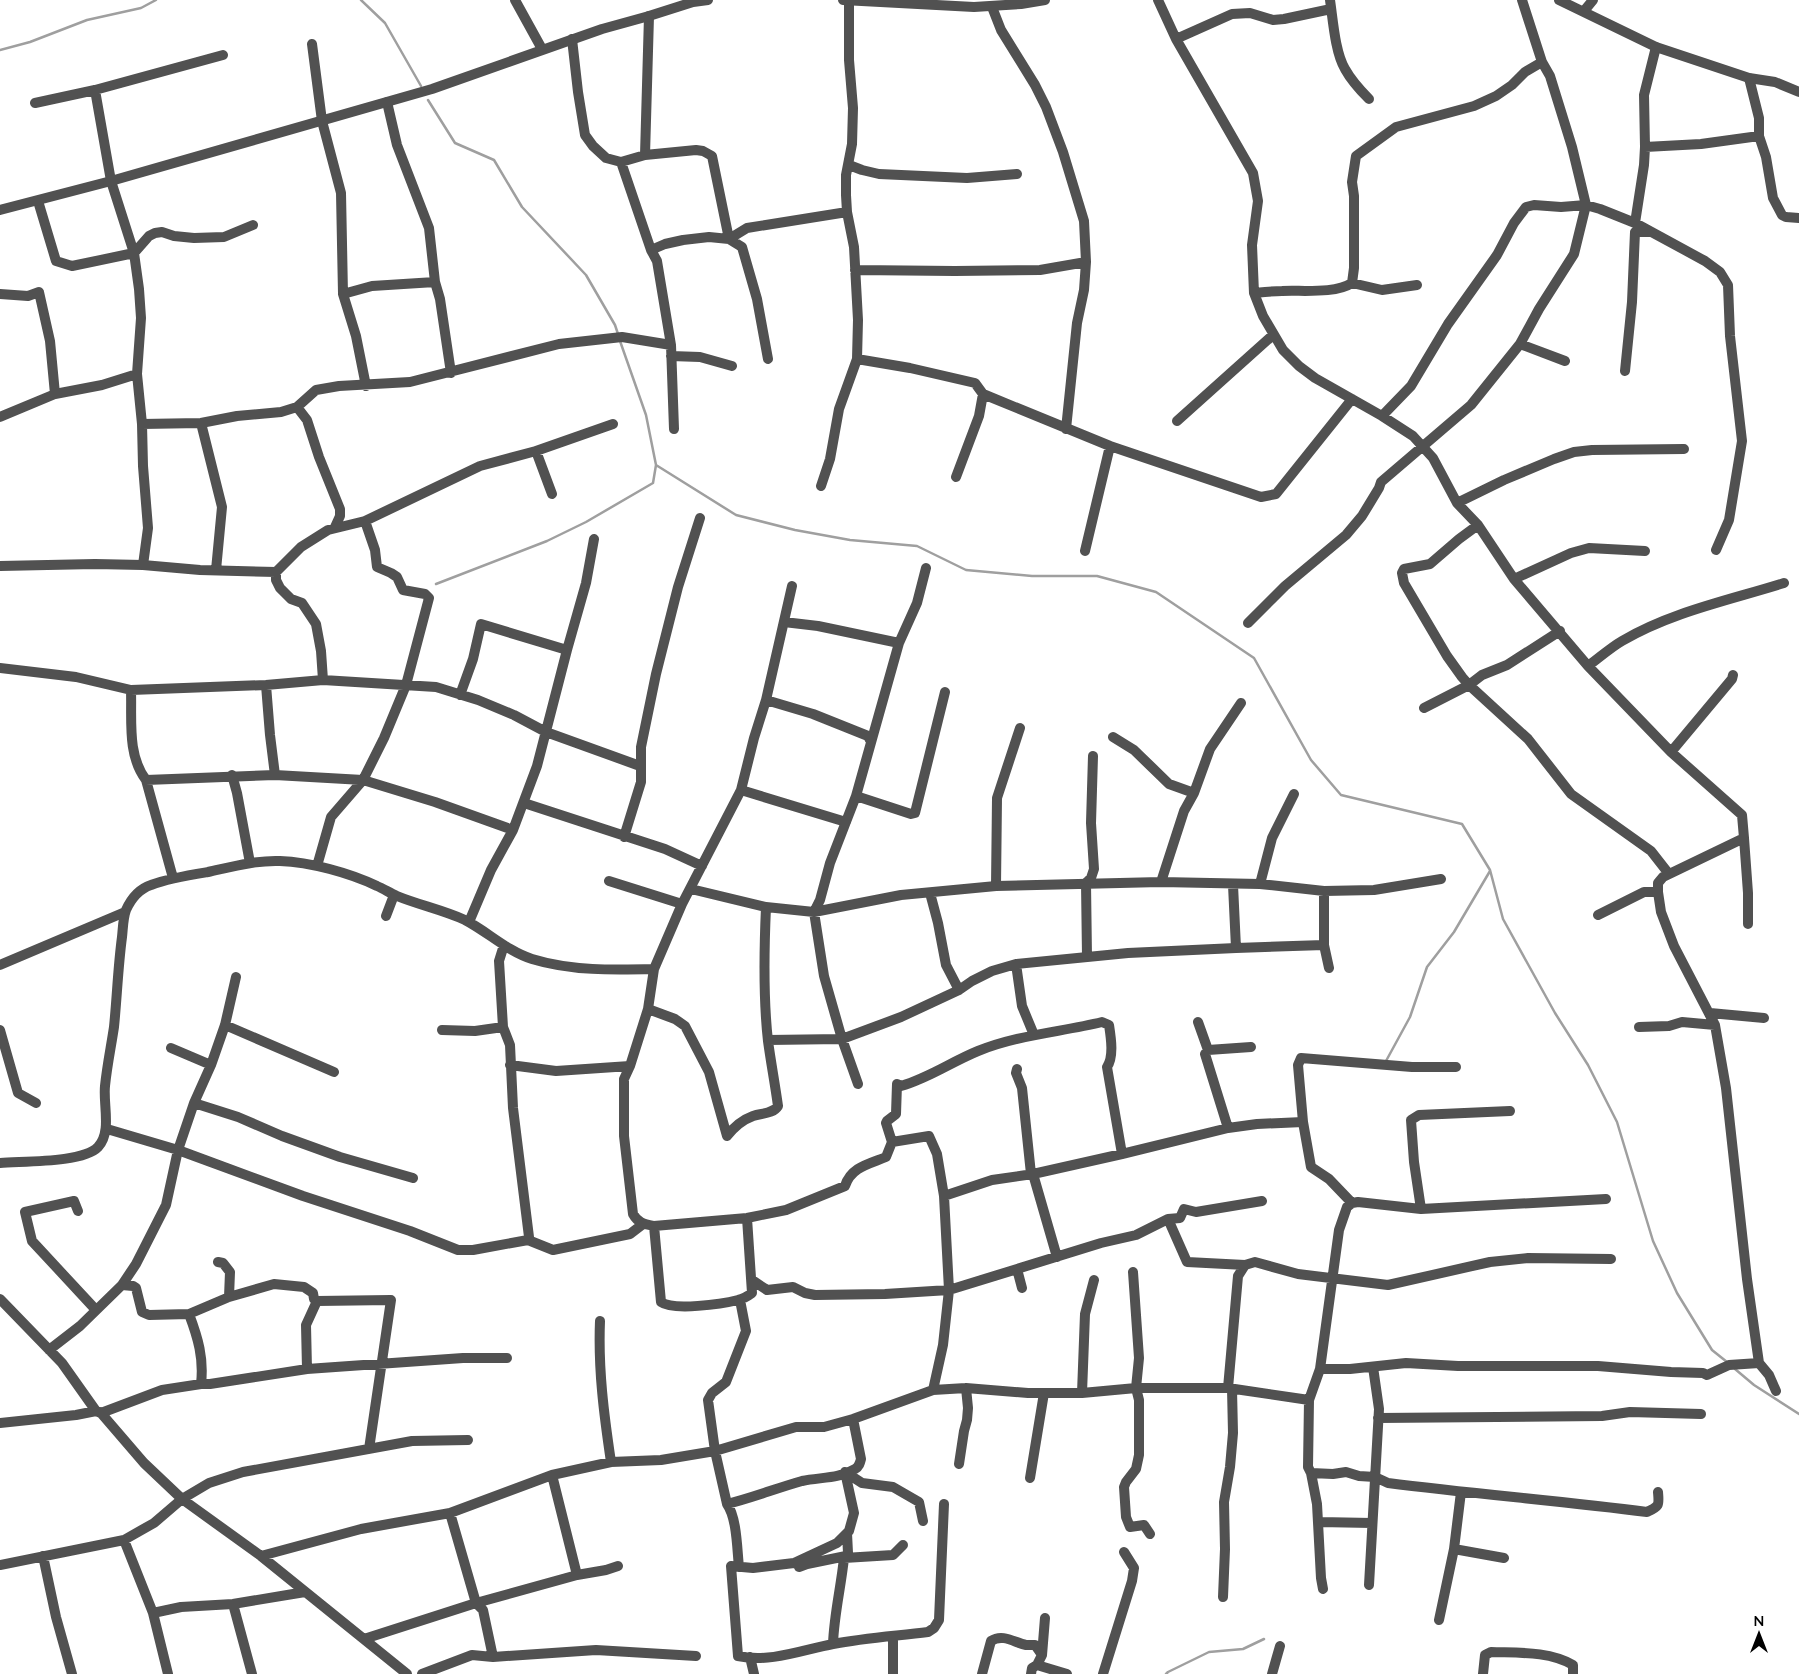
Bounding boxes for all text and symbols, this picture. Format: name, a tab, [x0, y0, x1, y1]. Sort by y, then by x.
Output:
north arrow	[1734, 1609, 1784, 1659]
text: N	[1754, 1612, 1764, 1629]

